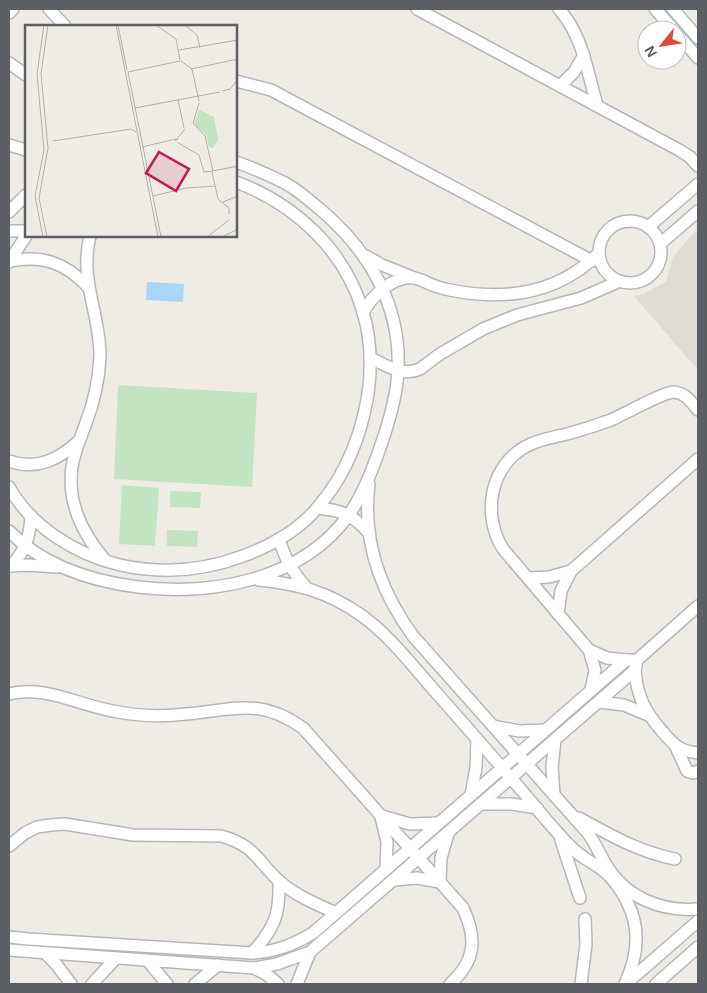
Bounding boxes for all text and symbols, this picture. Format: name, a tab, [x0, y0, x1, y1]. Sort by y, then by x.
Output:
north arrow	[637, 20, 687, 70]
inset map	[25, 25, 238, 238]
text: N	[641, 43, 660, 60]

